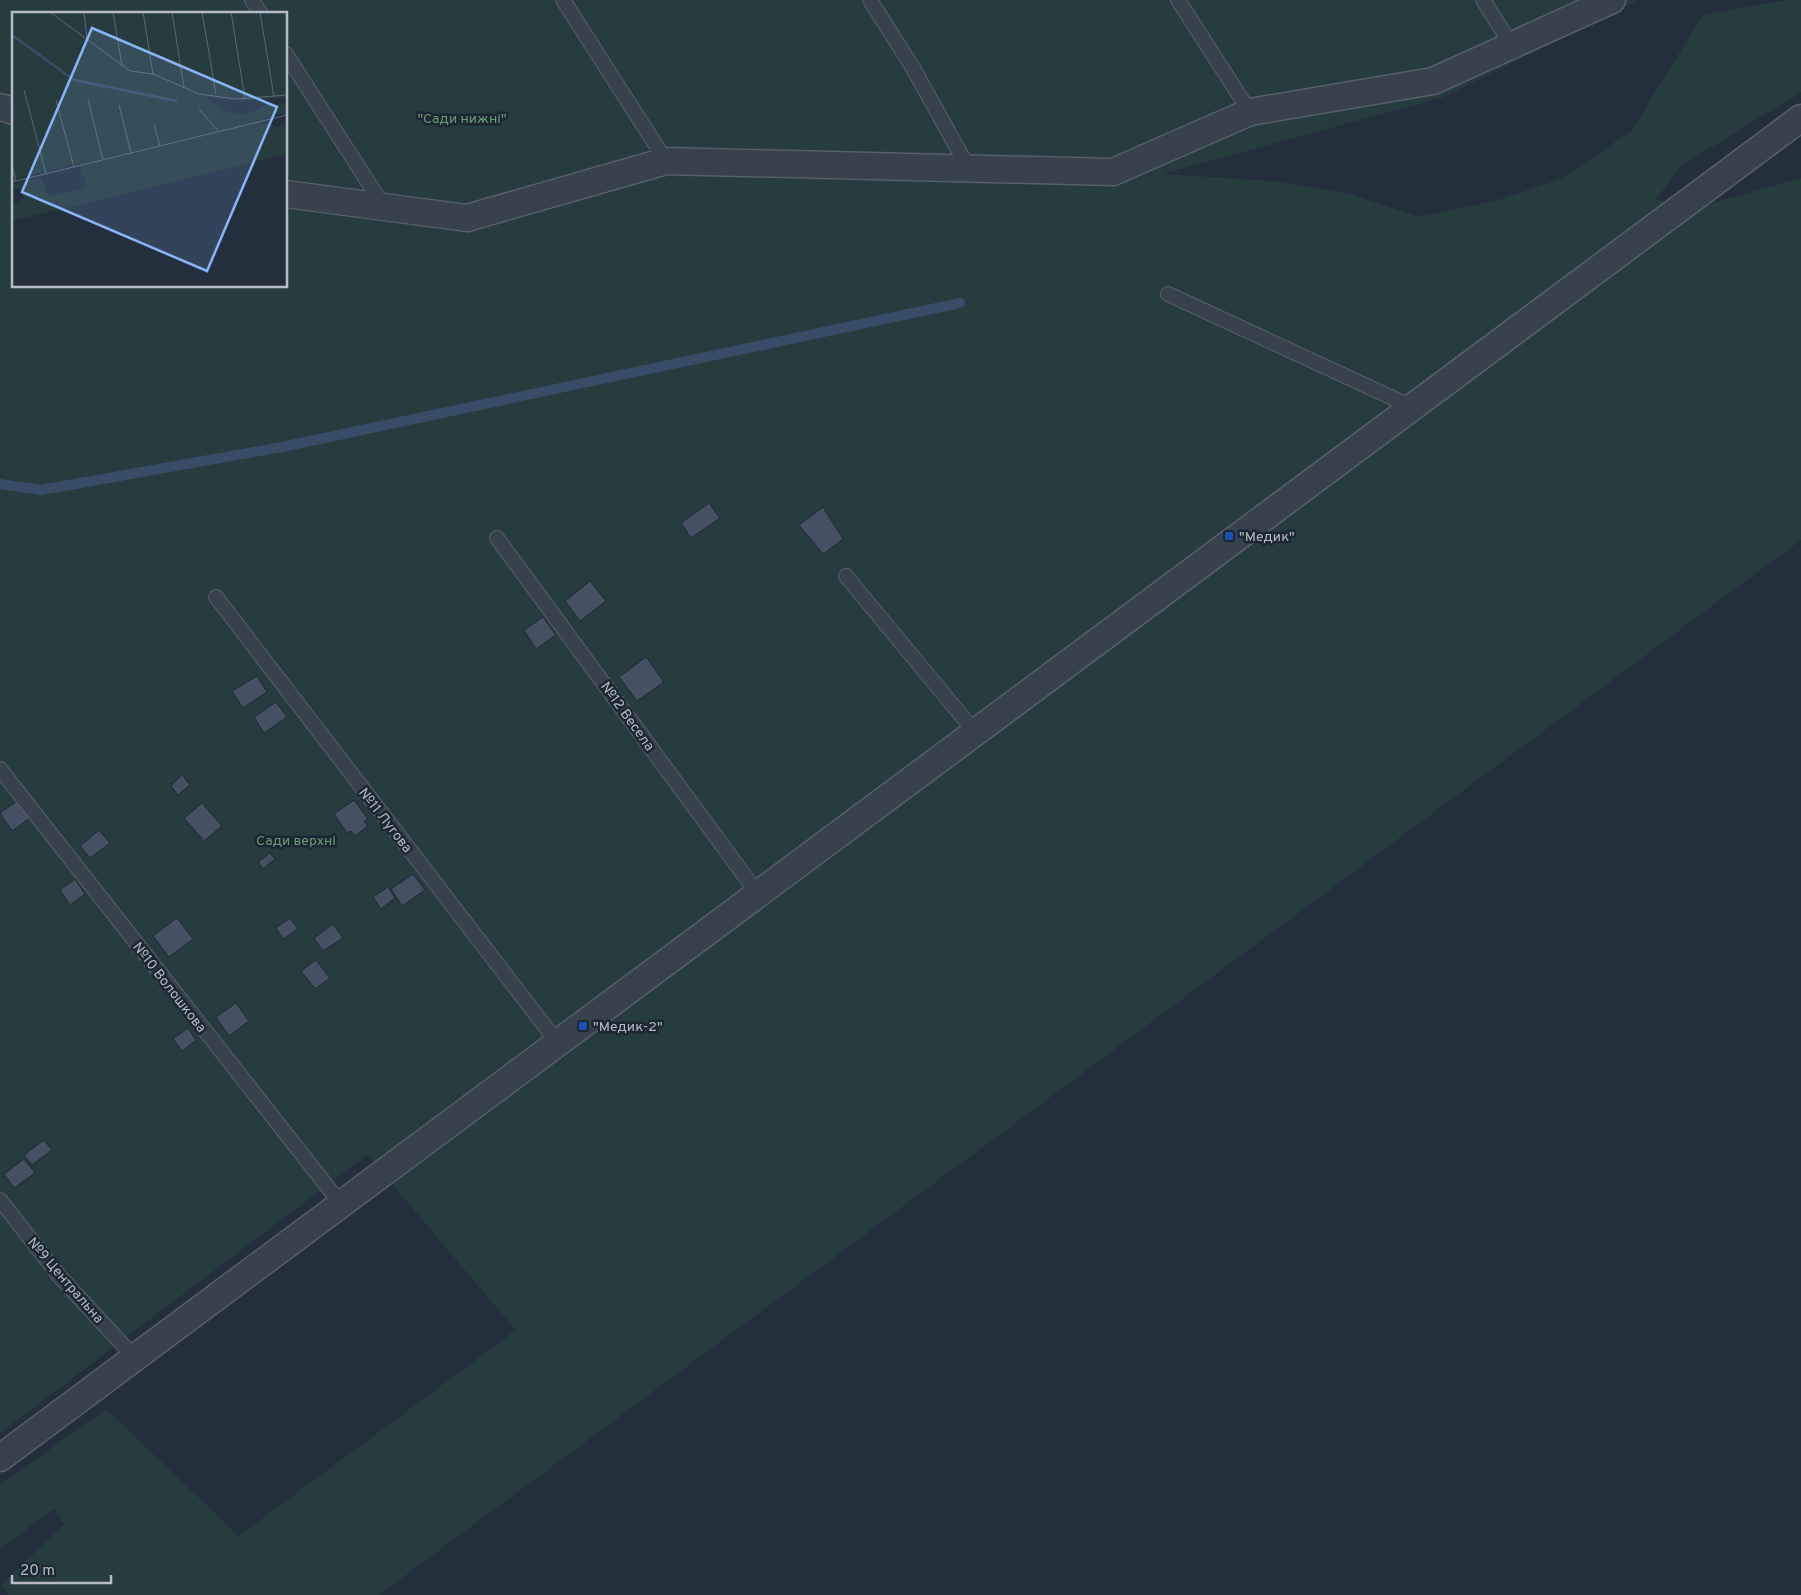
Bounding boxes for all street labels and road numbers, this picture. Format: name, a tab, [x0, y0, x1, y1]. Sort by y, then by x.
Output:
street label: №12 Весела	[596, 679, 657, 755]
street label: №11 Лугова	[354, 785, 415, 857]
street label: №10 Волошкова	[128, 939, 209, 1036]
street label: №9 Центральна	[23, 1235, 107, 1327]

